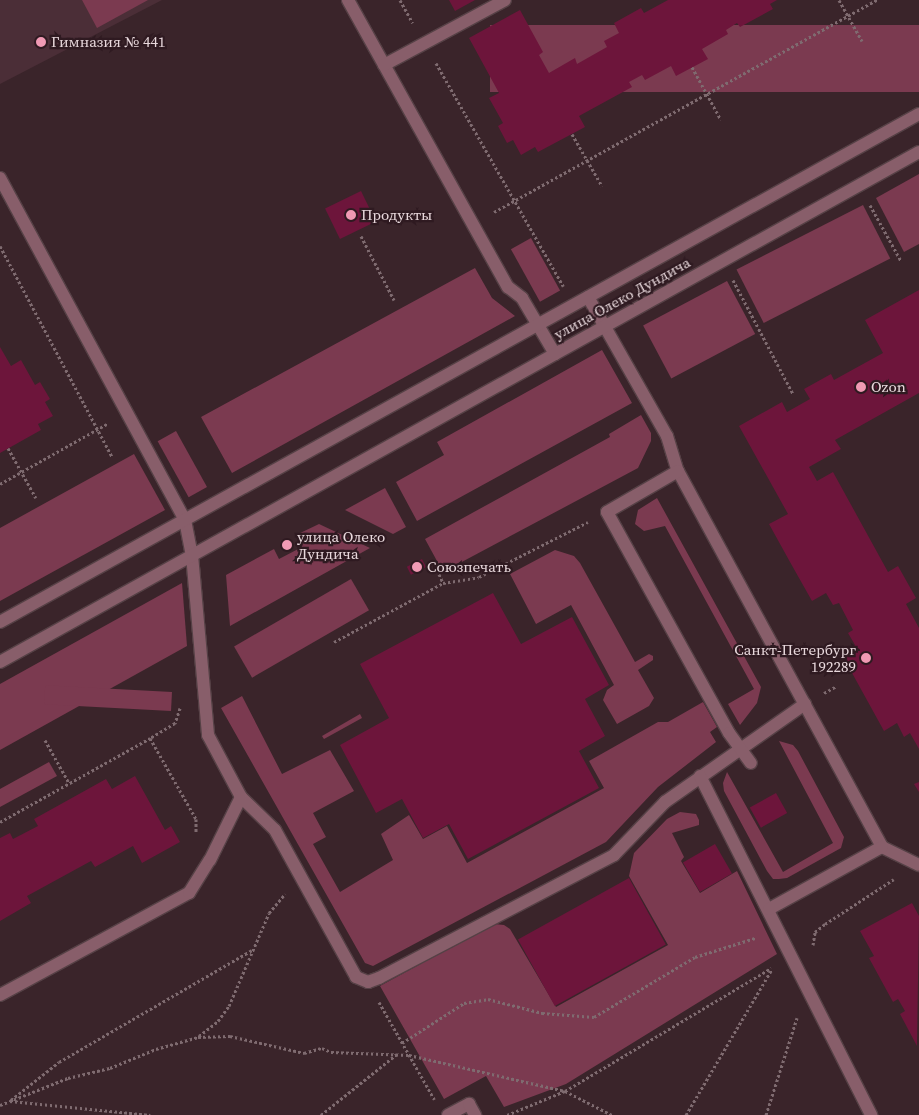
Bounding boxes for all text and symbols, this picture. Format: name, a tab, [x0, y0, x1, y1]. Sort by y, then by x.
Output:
place label: Гимназия № 441	[51, 33, 166, 51]
marker: Гимназия № 441	[35, 36, 47, 48]
place label: Продукты	[361, 206, 432, 224]
marker: Продукты	[345, 209, 357, 221]
street label: улица Олеко Дундича	[551, 253, 693, 343]
place label: Ozon	[871, 378, 906, 396]
marker: Ozon	[855, 381, 867, 393]
place label: улица Олеко Дундича	[297, 527, 385, 562]
marker: улица Олеко Дундича	[281, 539, 293, 551]
place label: Союзпечать	[427, 558, 511, 576]
marker: Союзпечать	[411, 561, 423, 573]
place label: Санкт-Петербург 192289	[734, 640, 856, 675]
marker: Санкт-Петербург 192289	[860, 652, 872, 664]

